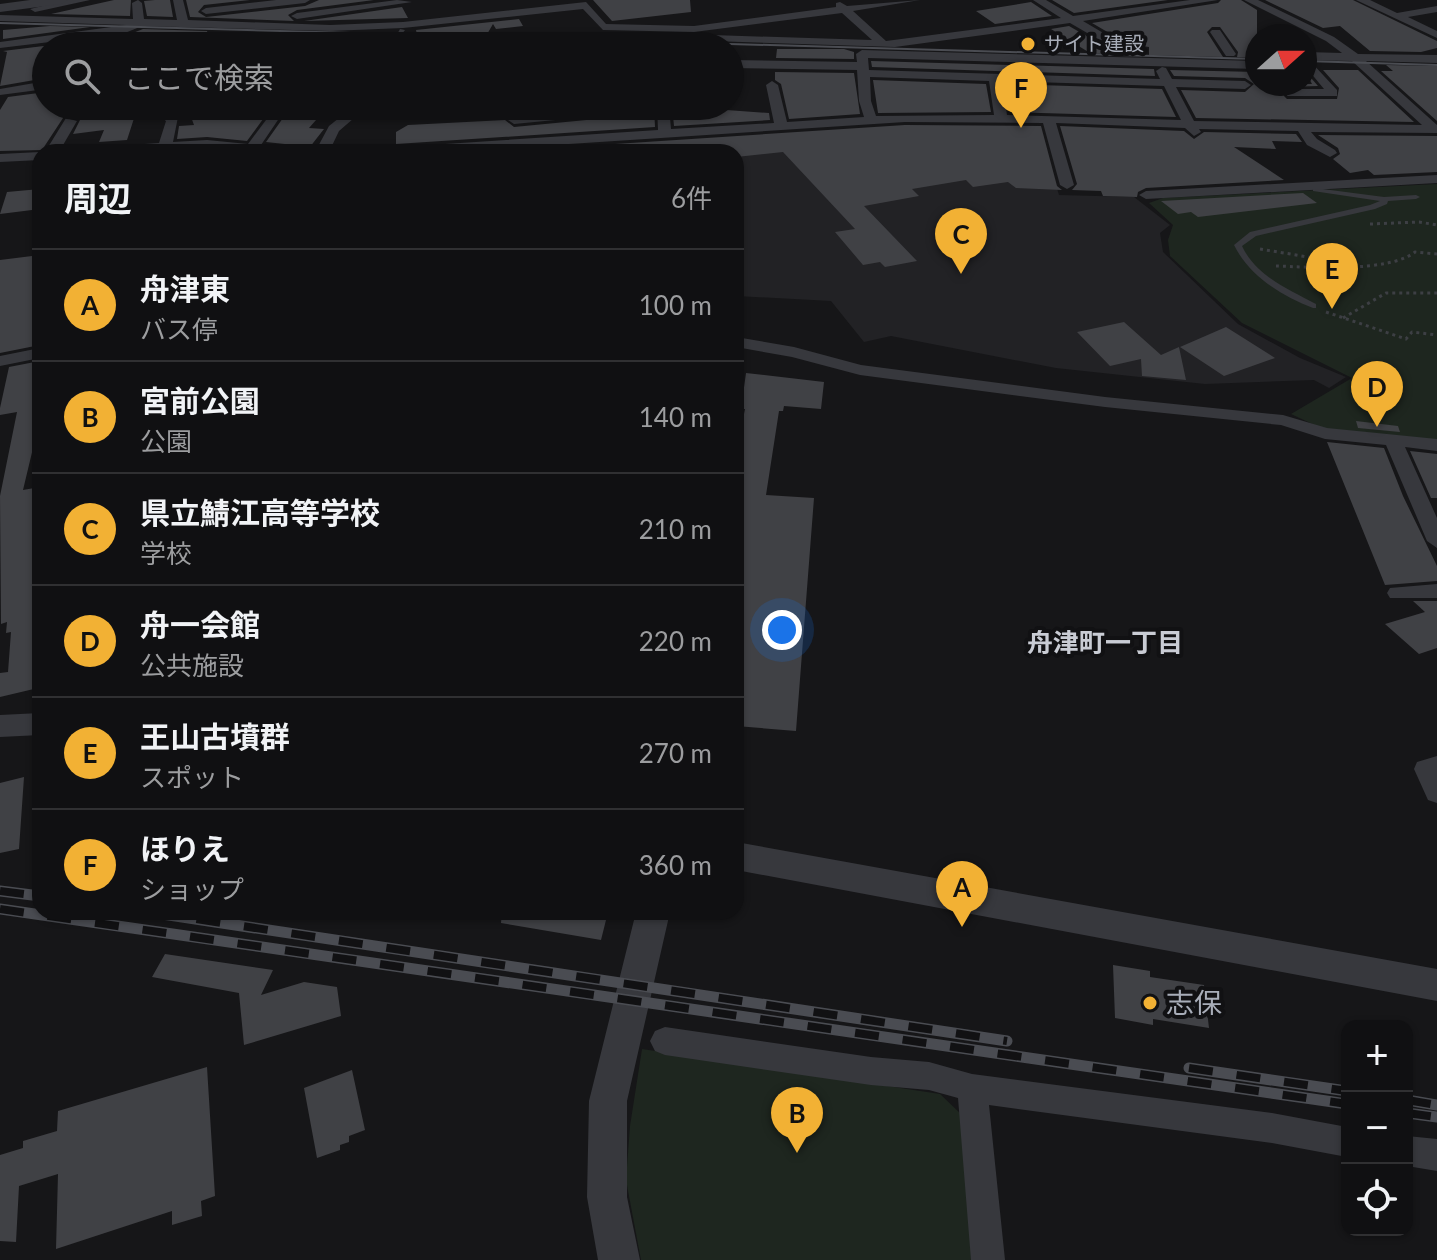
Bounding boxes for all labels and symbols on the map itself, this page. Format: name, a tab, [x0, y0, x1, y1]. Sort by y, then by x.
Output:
north arrow	[1245, 24, 1317, 96]
place label: サイト建設	[1044, 31, 1144, 55]
marker: サイト建設	[1019, 35, 1037, 53]
pin: F	[995, 62, 1047, 128]
pin: C	[935, 208, 987, 274]
pin: E	[1306, 243, 1358, 309]
pin: D	[1351, 361, 1403, 427]
your location	[762, 610, 802, 650]
district label: 舟津町一丁目	[1027, 626, 1183, 658]
pin: A	[936, 861, 988, 927]
place label: 志保	[1166, 985, 1222, 1019]
marker: 志保	[1141, 994, 1159, 1012]
pin: B	[771, 1087, 823, 1153]

